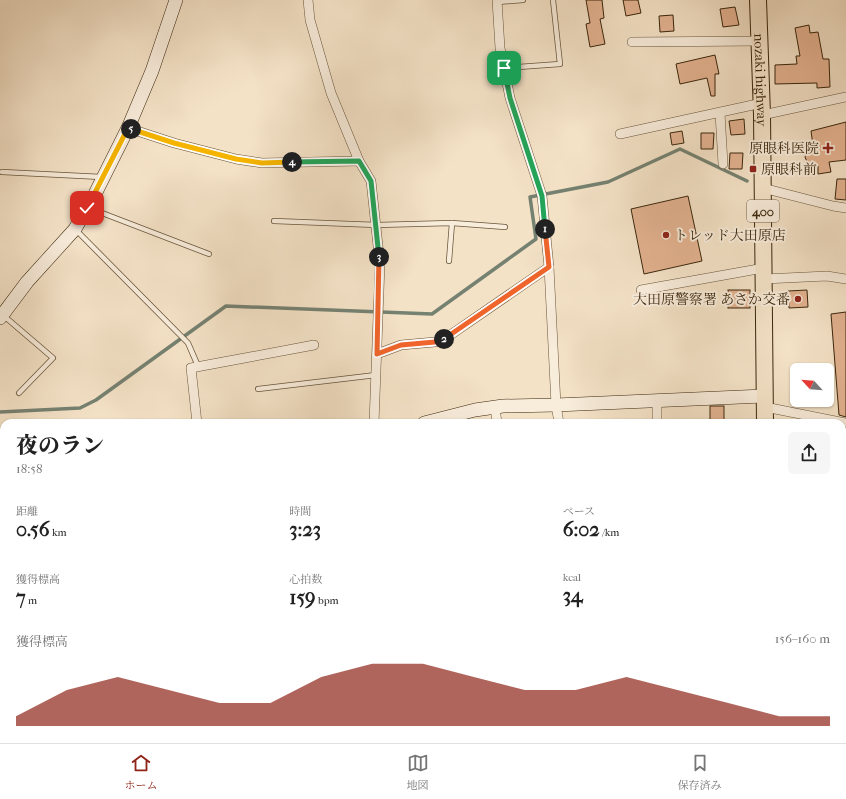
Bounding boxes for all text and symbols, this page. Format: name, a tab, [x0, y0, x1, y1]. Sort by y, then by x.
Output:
street label: nozaki highway	[751, 33, 771, 127]
pin	[487, 51, 521, 85]
icon: arrive	[493, 57, 515, 79]
pin: 5	[121, 119, 141, 139]
text: 5	[129, 122, 133, 135]
place label: 原眼科医院	[749, 140, 819, 157]
marker: 原眼科医院	[822, 142, 834, 154]
pin: 4	[282, 152, 302, 172]
text: 4	[289, 155, 295, 168]
place label: 原眼科前	[761, 161, 817, 178]
marker: 原眼科前	[748, 164, 758, 174]
pin	[70, 191, 104, 225]
icon: check	[76, 197, 98, 219]
road number: 400	[747, 200, 779, 222]
pin: 1	[535, 219, 555, 239]
text: 1	[543, 222, 547, 235]
place label: トレッド大田原店	[674, 227, 786, 244]
marker: トレッド大田原店	[661, 230, 671, 240]
pin: 3	[369, 247, 389, 267]
text: 3	[377, 250, 381, 263]
place label: 大田原警察署 あさか交番	[633, 291, 790, 308]
marker: 大田原警察署 あさか交番	[793, 294, 803, 304]
pin: 2	[434, 329, 454, 349]
text: 2	[441, 332, 447, 345]
north arrow	[790, 363, 834, 407]
map controls	[790, 363, 834, 407]
button: share	[788, 432, 830, 474]
text: 夜のラン	[16, 433, 104, 459]
text: 18:58	[16, 461, 42, 476]
text: 距離	[16, 505, 38, 518]
text: 時間	[289, 505, 311, 518]
text: ペース	[563, 505, 595, 518]
text: 0.56	[16, 518, 50, 541]
text: 3:23	[289, 518, 321, 541]
text: 6:02	[563, 518, 600, 541]
text: km	[50, 526, 67, 539]
text: /km	[600, 526, 620, 539]
text: kcal	[563, 571, 581, 584]
text: 獲得標高	[16, 573, 60, 586]
text: 心拍数	[289, 573, 322, 586]
text: 34	[563, 584, 583, 607]
text: 7	[16, 586, 26, 609]
text: 159	[289, 586, 316, 609]
text: m	[26, 594, 37, 607]
text: bpm	[316, 594, 339, 607]
text: 156–160 m	[775, 631, 830, 646]
text: 獲得標高	[16, 634, 68, 649]
tab: ホーム	[125, 752, 158, 792]
tab: 地図	[407, 752, 429, 792]
tab: 保存済み	[678, 752, 722, 792]

